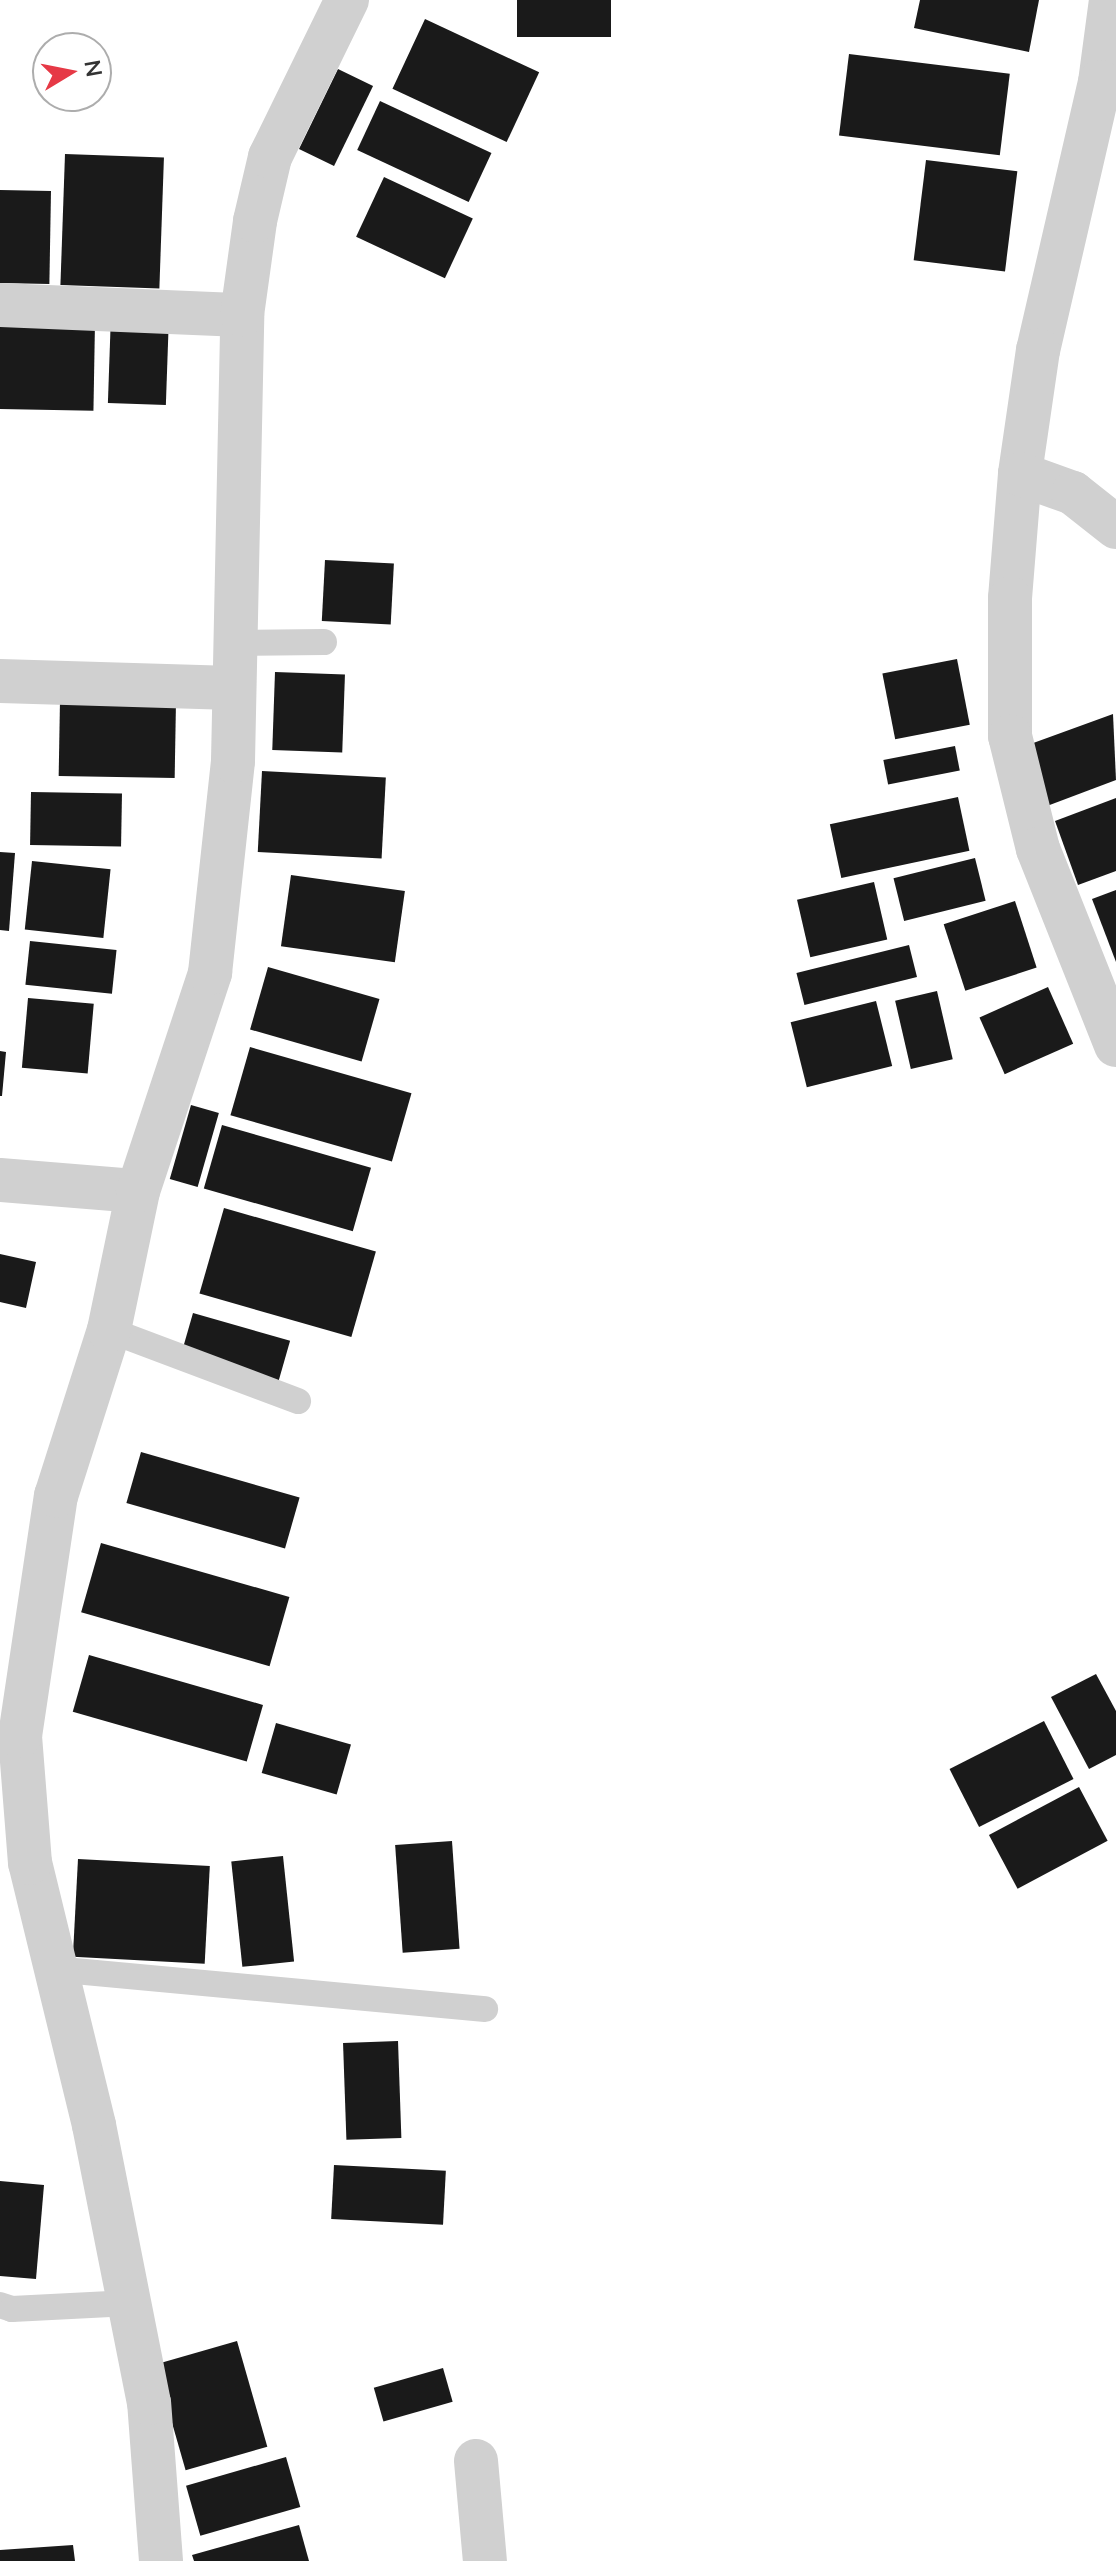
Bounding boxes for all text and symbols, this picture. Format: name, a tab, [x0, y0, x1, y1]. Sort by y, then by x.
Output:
north arrow	[32, 32, 112, 112]
text: N	[78, 58, 109, 79]

